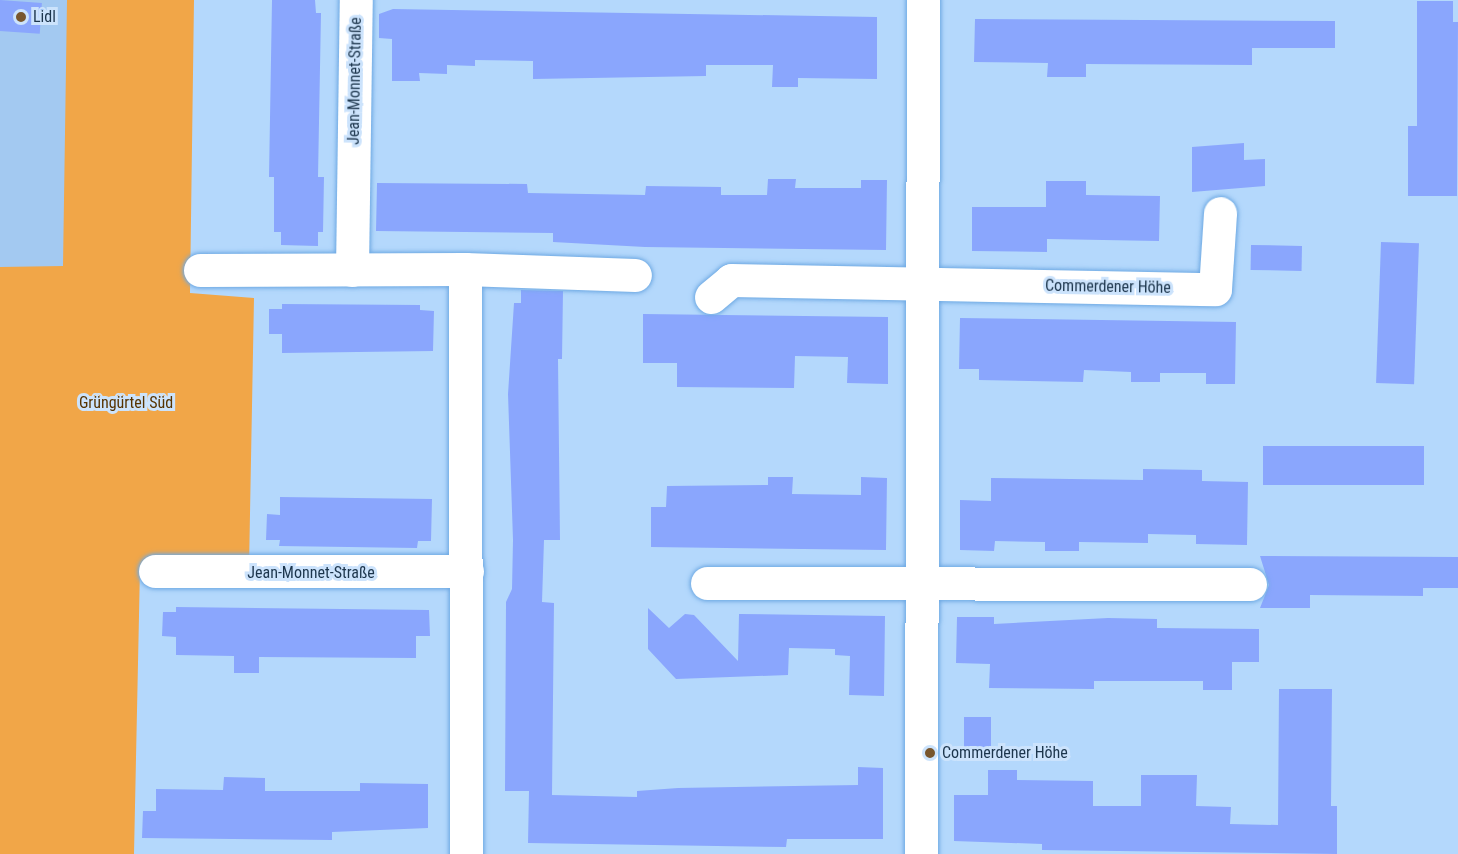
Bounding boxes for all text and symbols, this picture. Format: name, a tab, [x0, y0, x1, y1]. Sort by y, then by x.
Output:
place label: Lidl	[33, 7, 56, 27]
marker: Lidl	[14, 10, 28, 24]
street label: Jean-Monnet-Straße	[344, 17, 366, 145]
street label: Commerdener Höhe	[1045, 276, 1171, 298]
park label: Grüngürtel Süd	[79, 393, 173, 413]
street label: Jean-Monnet-Straße	[247, 563, 375, 583]
place label: Commerdener Höhe	[942, 743, 1068, 763]
marker: Commerdener Höhe	[923, 746, 937, 760]

